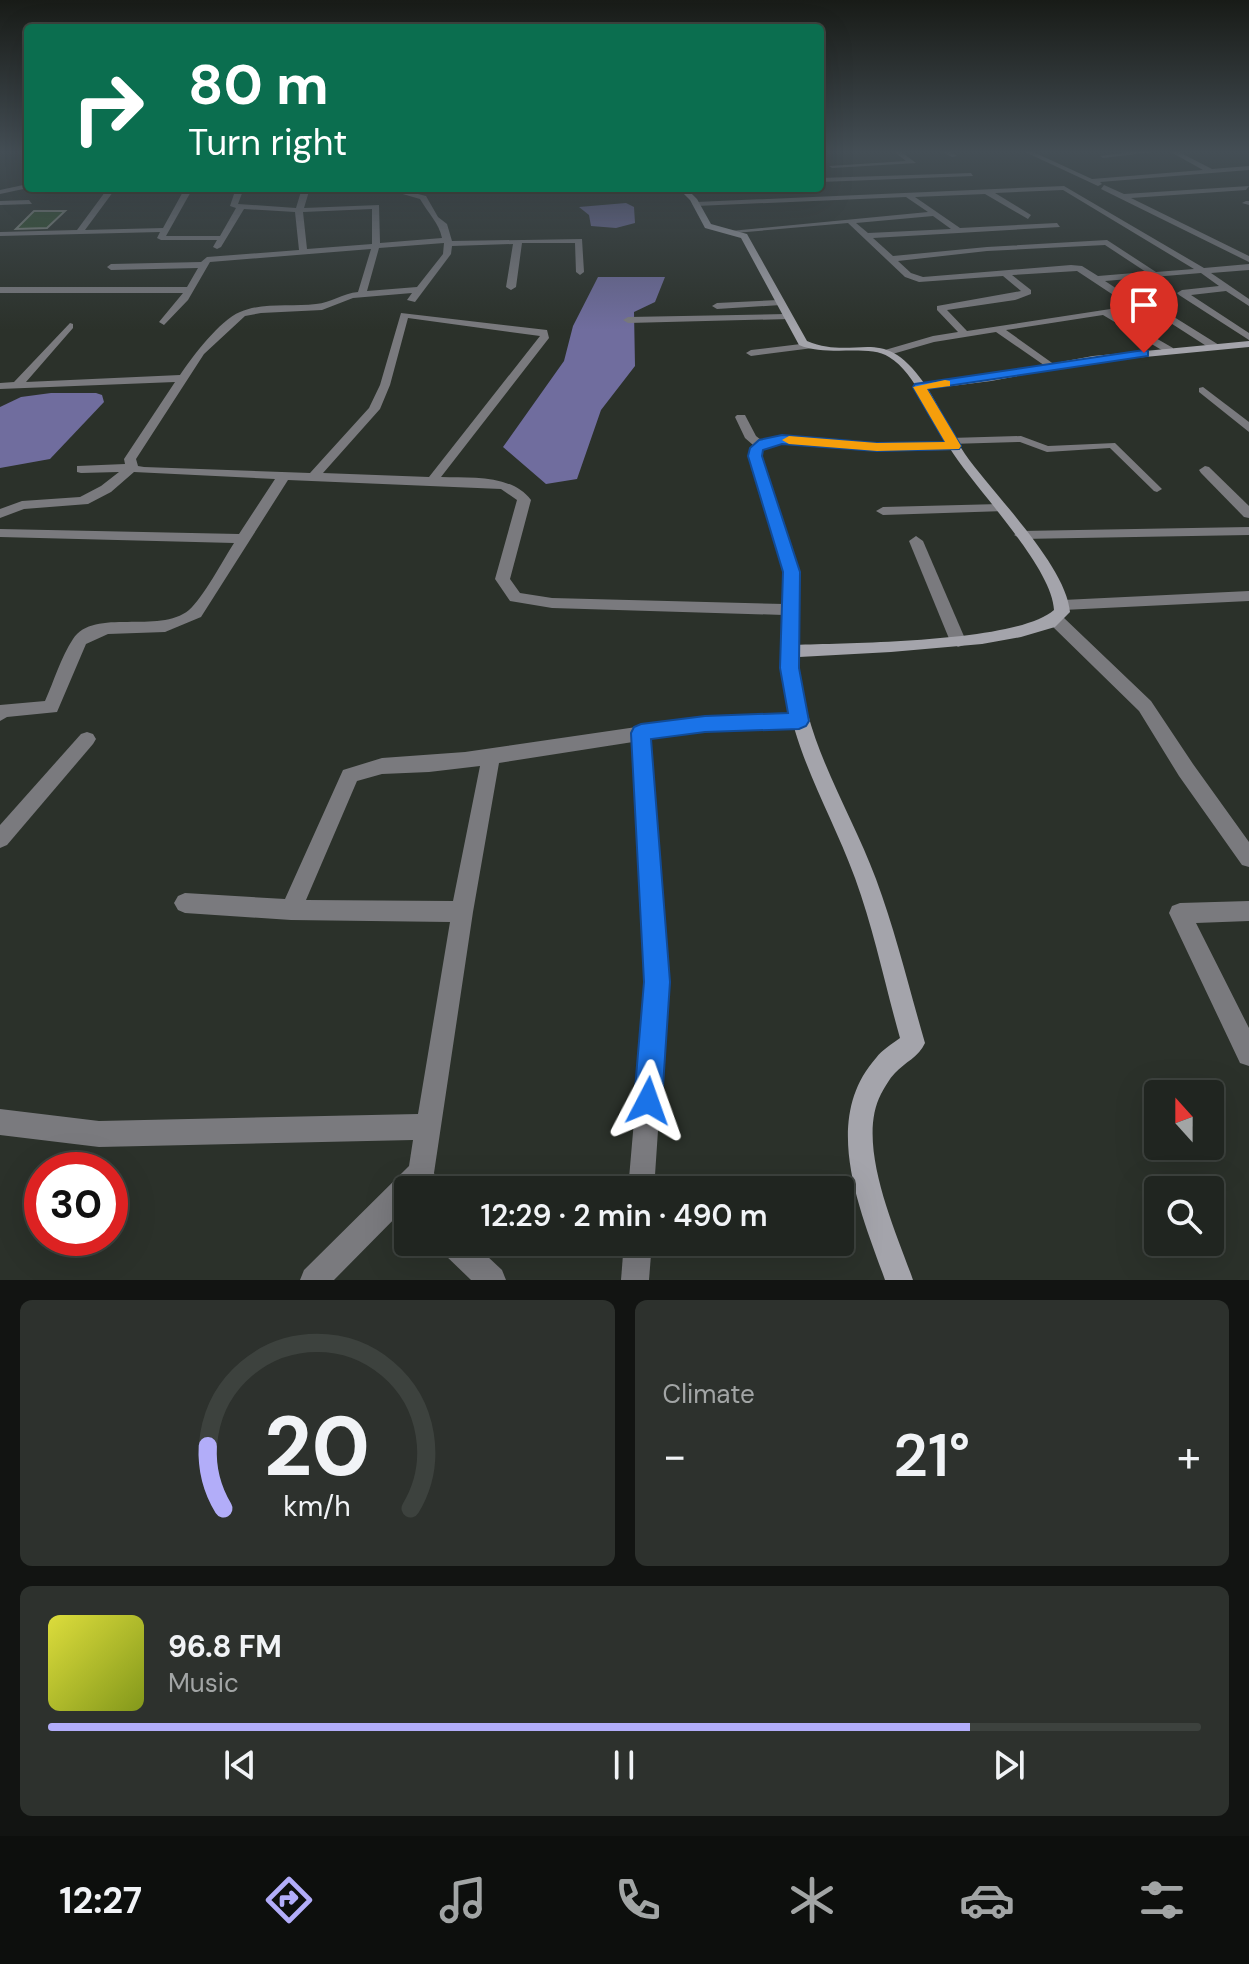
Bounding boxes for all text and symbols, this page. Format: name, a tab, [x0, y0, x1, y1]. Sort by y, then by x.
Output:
text: 80 m	[188, 48, 329, 121]
icon: right	[56, 56, 160, 160]
text: Turn right	[188, 119, 347, 166]
pin	[1110, 271, 1178, 353]
icon: arrive	[1122, 283, 1166, 327]
position arrow	[606, 1059, 690, 1143]
north arrow	[1144, 1080, 1224, 1160]
map controls	[1144, 1080, 1224, 1256]
speed limit sign: 30	[24, 1152, 128, 1256]
button: search	[1144, 1176, 1224, 1256]
text: 12:29 · 2 min · 490 m	[480, 1196, 768, 1235]
text: Climate	[663, 1377, 755, 1411]
text: 20	[264, 1392, 370, 1501]
text: 21°	[893, 1416, 970, 1495]
text: −	[663, 1427, 687, 1485]
text: +	[1177, 1427, 1201, 1485]
text: km/h	[283, 1488, 351, 1525]
text: 96.8 FM	[168, 1627, 282, 1666]
text: Music	[168, 1666, 239, 1700]
icon: previous	[218, 1743, 262, 1787]
icon: pause	[602, 1743, 646, 1787]
icon: next	[987, 1743, 1031, 1787]
icon: directions	[261, 1872, 317, 1928]
icon: music	[435, 1872, 491, 1928]
icon: phone	[610, 1872, 666, 1928]
icon: climate	[784, 1872, 840, 1928]
icon: car	[959, 1872, 1015, 1928]
icon: filters	[1134, 1872, 1190, 1928]
text: 12:27	[59, 1877, 142, 1924]

